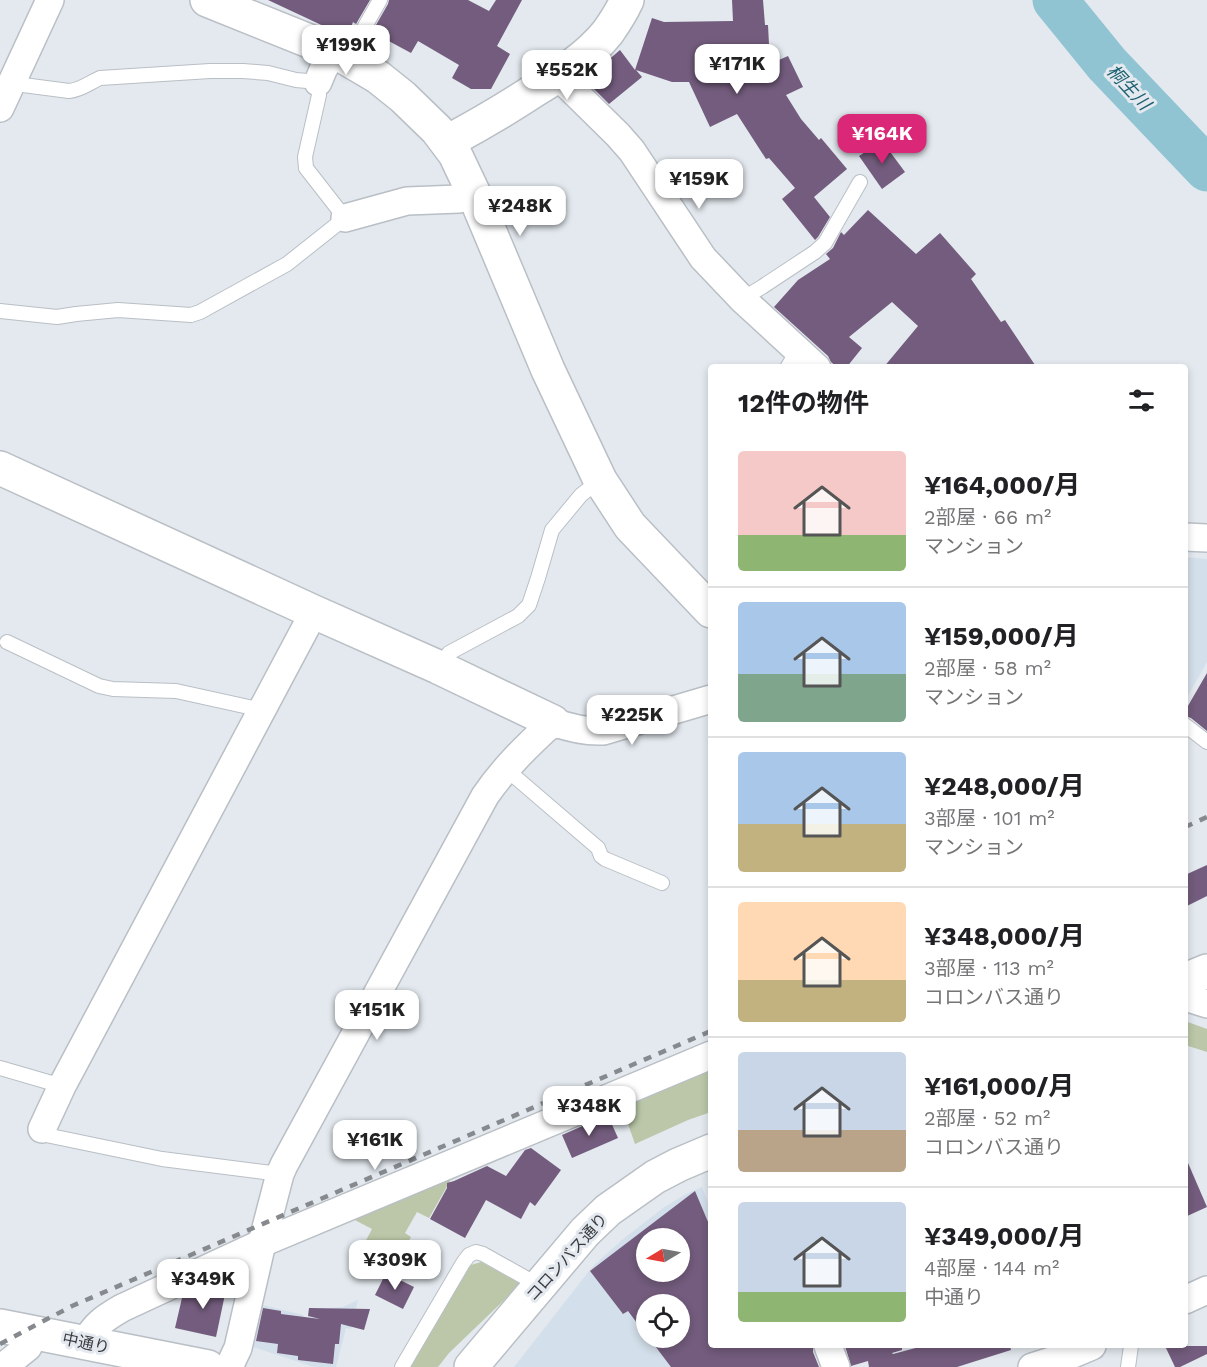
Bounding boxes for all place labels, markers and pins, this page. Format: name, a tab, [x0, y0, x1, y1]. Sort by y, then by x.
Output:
pin: ¥199K	[304, 25, 388, 76]
pin: ¥171K	[695, 44, 779, 95]
pin: ¥552K	[525, 50, 609, 101]
pin: ¥164K	[840, 114, 924, 165]
pin: ¥159K	[657, 159, 741, 210]
pin: ¥248K	[478, 186, 562, 237]
pin: ¥225K	[590, 695, 674, 746]
pin: ¥151K	[335, 990, 419, 1041]
pin: ¥348K	[547, 1086, 631, 1137]
pin: ¥161K	[333, 1120, 417, 1171]
pin: ¥309K	[353, 1240, 437, 1291]
pin: ¥349K	[161, 1259, 245, 1310]

